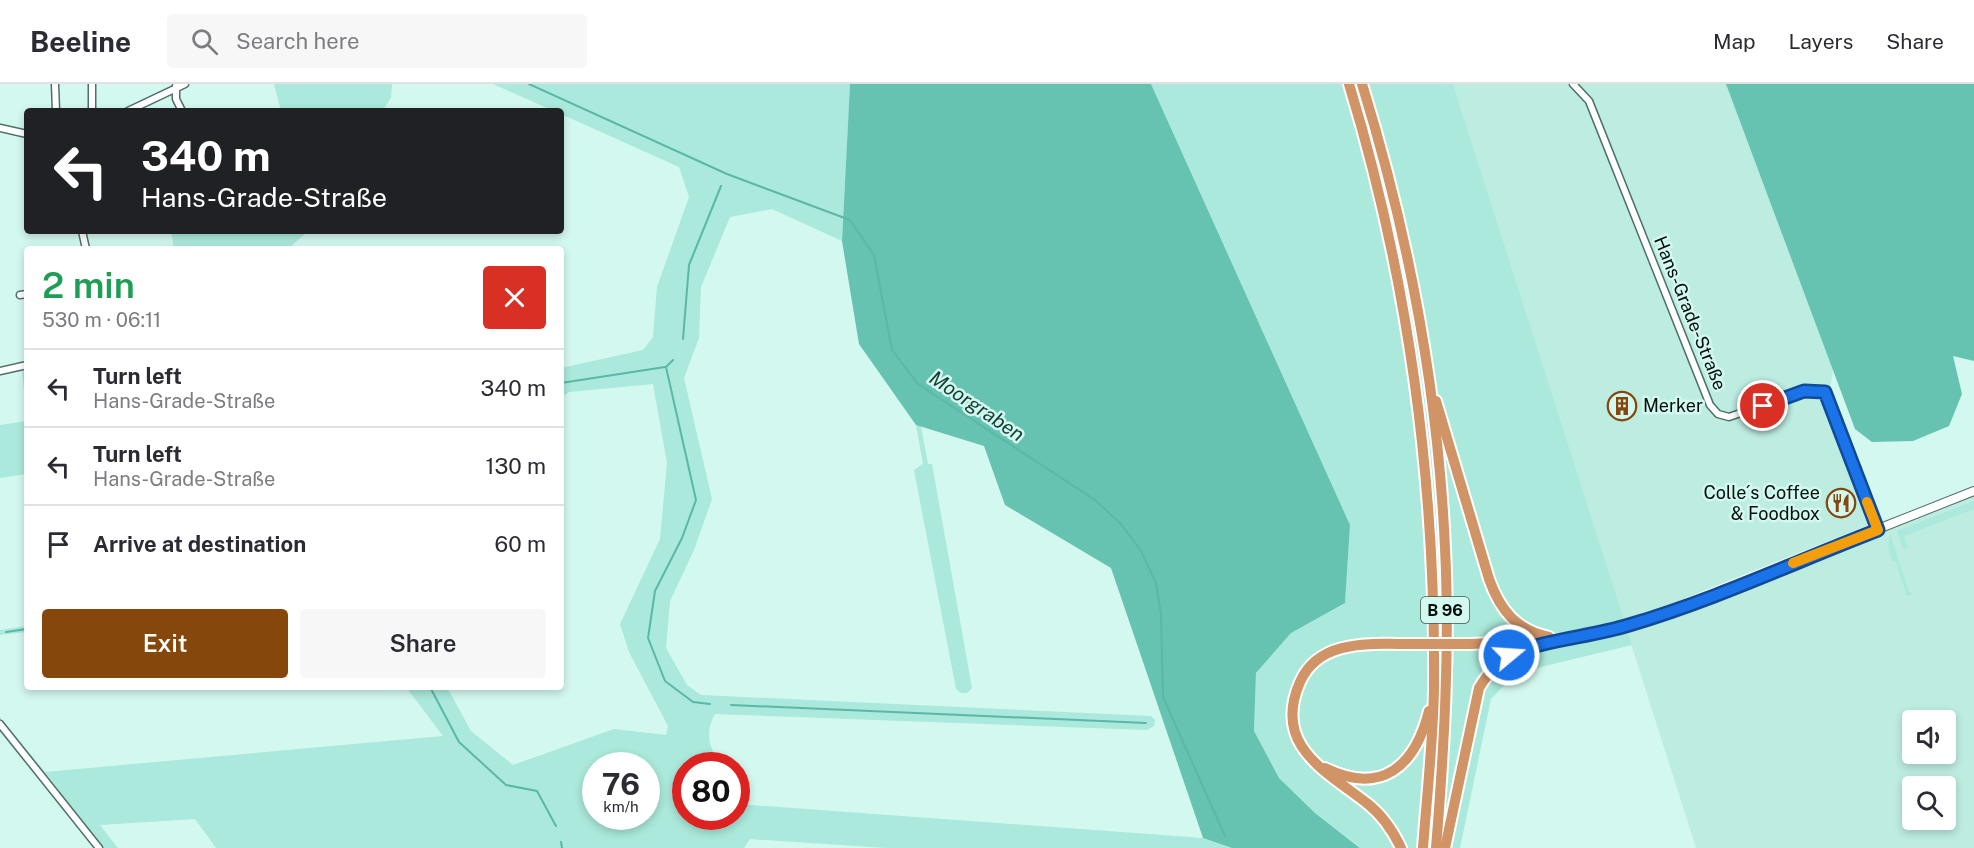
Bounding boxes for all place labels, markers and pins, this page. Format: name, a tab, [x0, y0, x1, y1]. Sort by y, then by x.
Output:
pin	[1737, 380, 1788, 431]
building icon: Merker	[1606, 390, 1638, 422]
place label: Merker	[1643, 395, 1703, 416]
place label: Colle´s Coffee & Foodbox	[1703, 482, 1820, 524]
restaurant icon: Colle´s Coffee & Foodbox	[1825, 487, 1857, 519]

